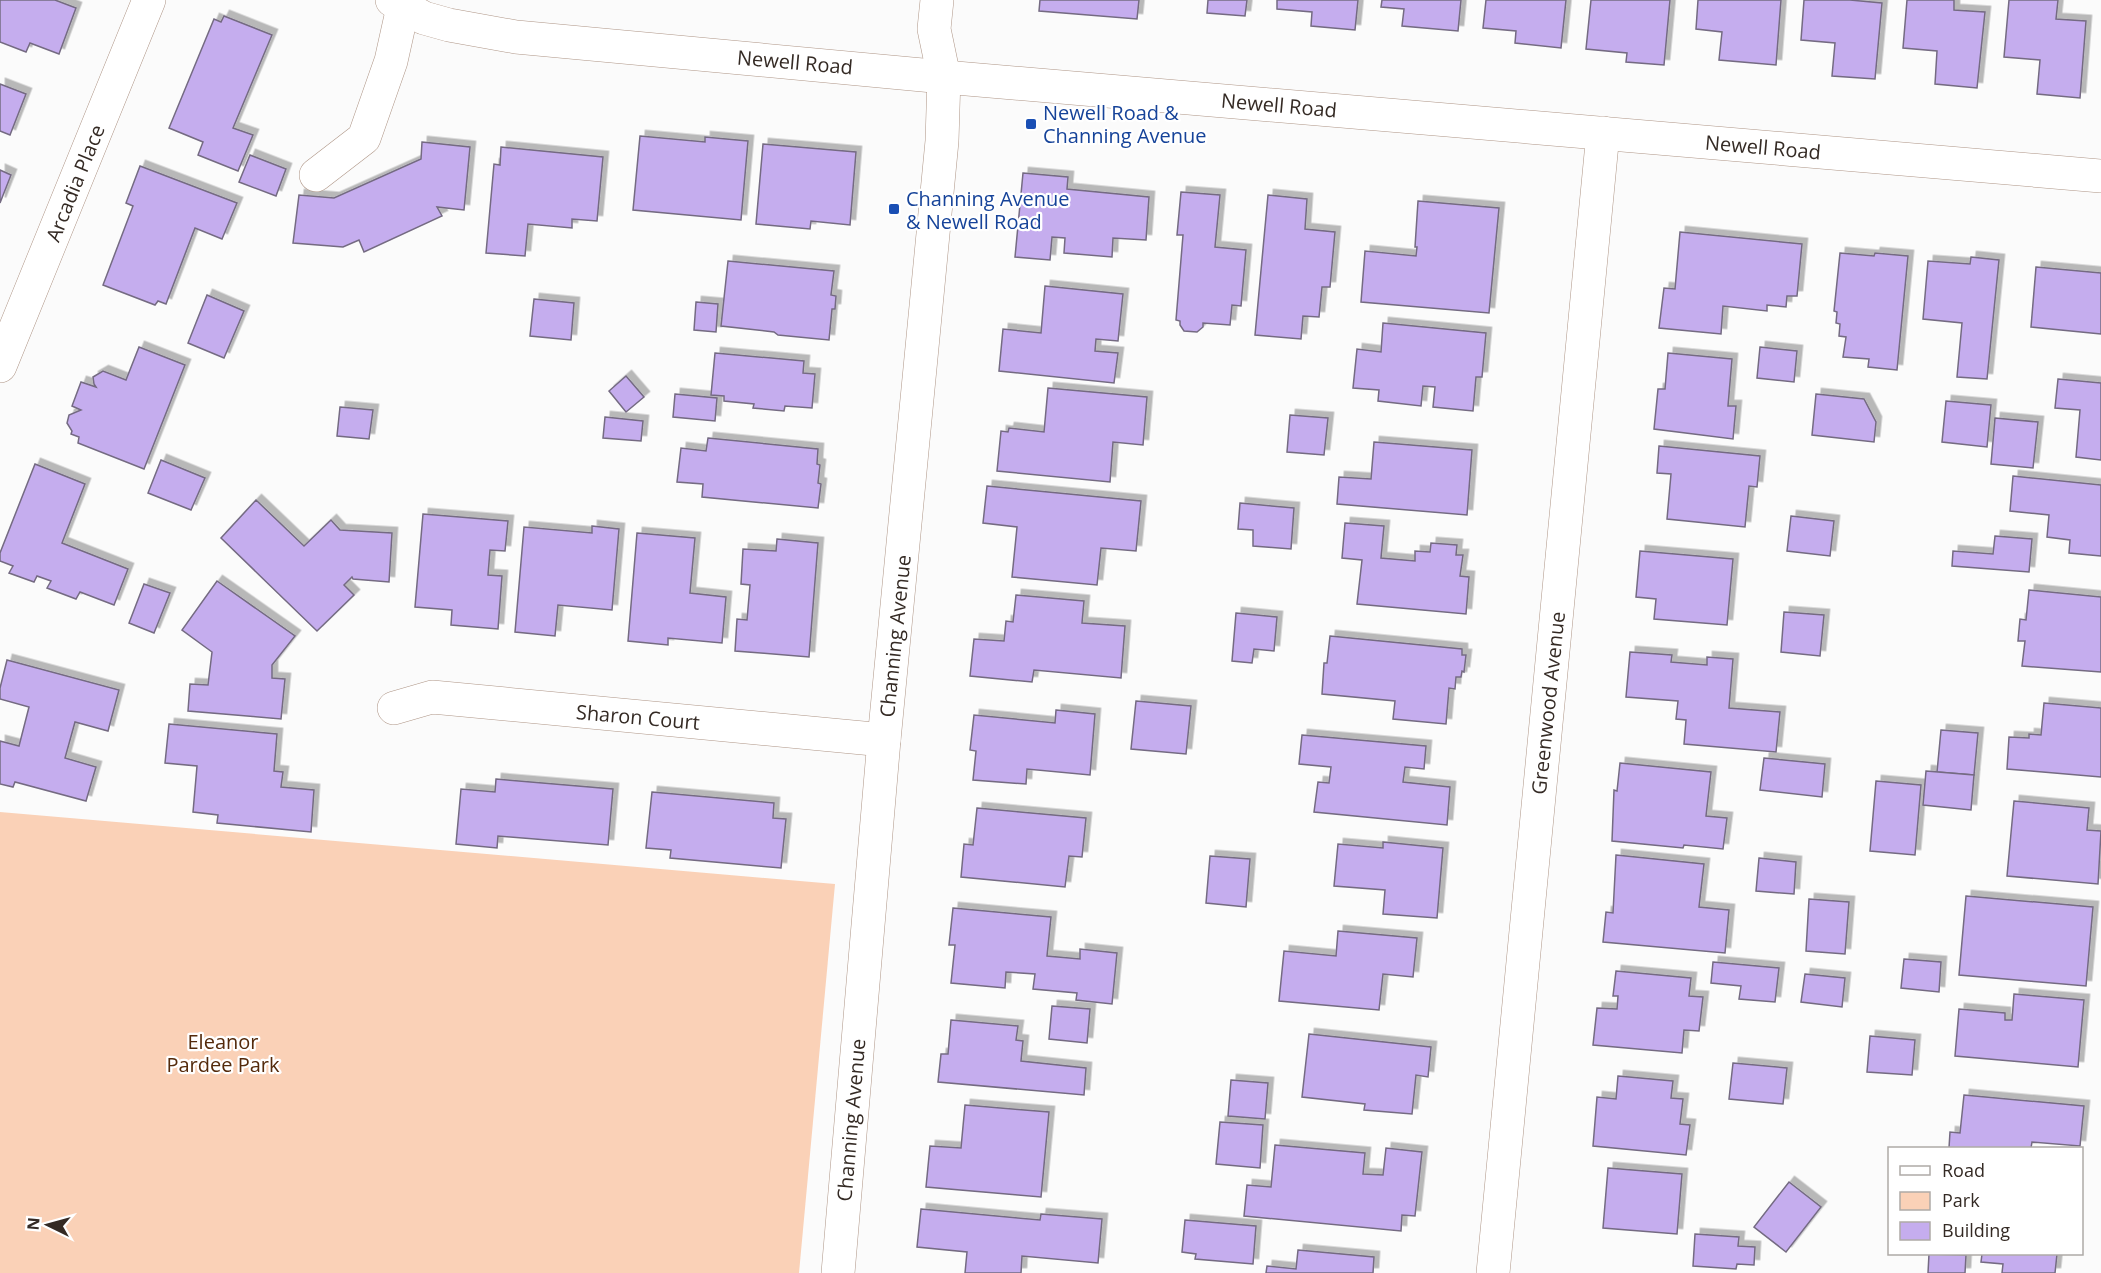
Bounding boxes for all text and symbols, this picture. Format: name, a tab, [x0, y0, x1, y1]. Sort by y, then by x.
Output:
street label: Newell Road	[736, 43, 854, 81]
street label: Newell Road	[1220, 86, 1338, 124]
place label: Newell Road & Channing Avenue	[1043, 99, 1207, 149]
marker: Newell Road & Channing Avenue	[1024, 117, 1038, 131]
street label: Arcadia Place	[39, 120, 111, 246]
street label: Newell Road	[1704, 128, 1822, 166]
place label: Channing Avenue & Newell Road	[906, 185, 1070, 235]
marker: Channing Avenue & Newell Road	[887, 202, 901, 216]
street label: Channing Avenue	[873, 553, 917, 719]
street label: Greenwood Avenue	[1525, 610, 1571, 796]
street label: Sharon Court	[575, 698, 701, 736]
park label: Eleanor Pardee Park	[166, 1028, 280, 1078]
street label: Channing Avenue	[830, 1037, 872, 1203]
legend	[1888, 1147, 2083, 1255]
text: Road	[1942, 1158, 1985, 1182]
text: Park	[1942, 1188, 1980, 1212]
north arrow	[18, 1195, 78, 1255]
text: N	[22, 1216, 45, 1231]
text: Building	[1942, 1218, 2010, 1242]

